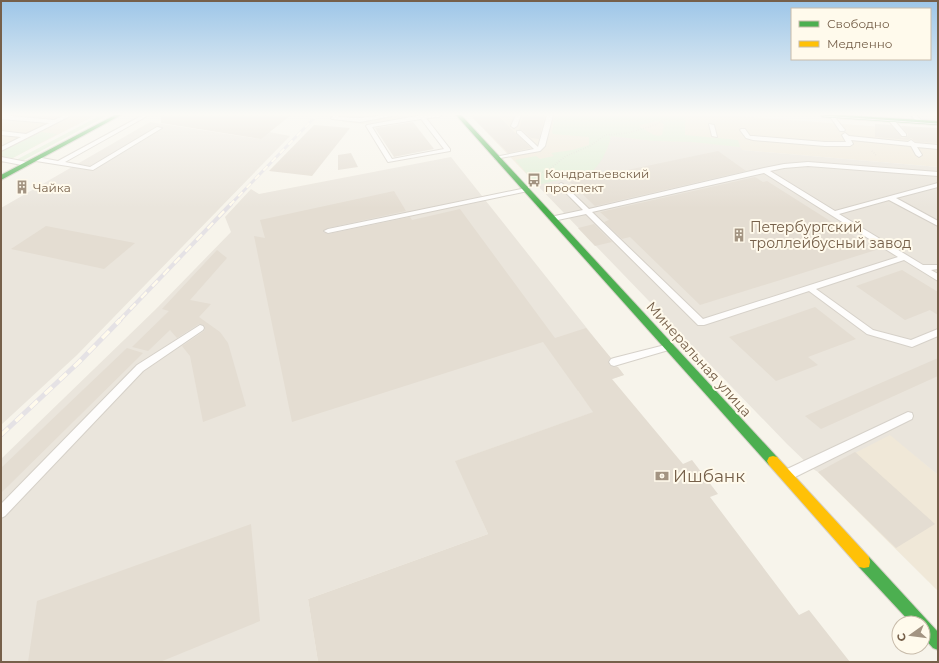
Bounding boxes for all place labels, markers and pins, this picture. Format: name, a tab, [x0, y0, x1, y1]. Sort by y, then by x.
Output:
place label: Кондратьевский проспект	[545, 166, 649, 195]
bus stop icon: Кондратьевский проспект	[526, 172, 542, 188]
building icon: Чайка	[14, 179, 30, 195]
place label: Чайка	[33, 180, 71, 195]
place label: Петербургский троллейбусный завод	[750, 218, 911, 252]
building icon: Петербургский троллейбусный завод	[731, 227, 747, 243]
place label: Ишбанк	[673, 466, 745, 486]
bank icon: Ишбанк	[654, 468, 670, 484]

